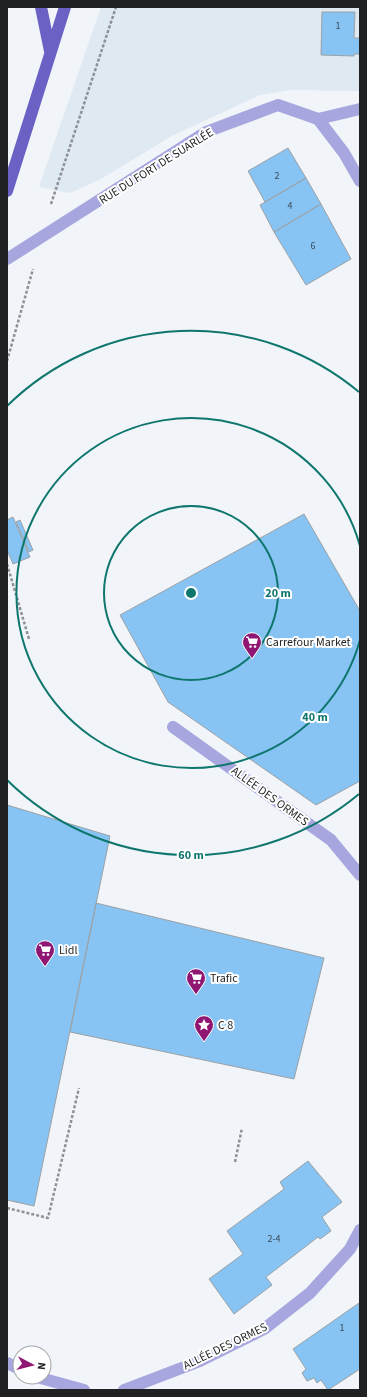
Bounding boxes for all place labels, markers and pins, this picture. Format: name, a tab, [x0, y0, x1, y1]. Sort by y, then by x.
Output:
centre of rings	[184, 586, 198, 600]
supermarket icon: Carrefour Market	[241, 631, 263, 659]
place label: Carrefour Market	[266, 634, 351, 651]
supermarket icon: Lidl	[34, 939, 56, 967]
place label: Lidl	[59, 942, 78, 959]
supermarket icon: Trafic	[185, 967, 207, 995]
place label: Trafic	[210, 970, 238, 987]
place icon: C 8	[193, 1014, 215, 1042]
place label: C 8	[218, 1017, 233, 1034]

